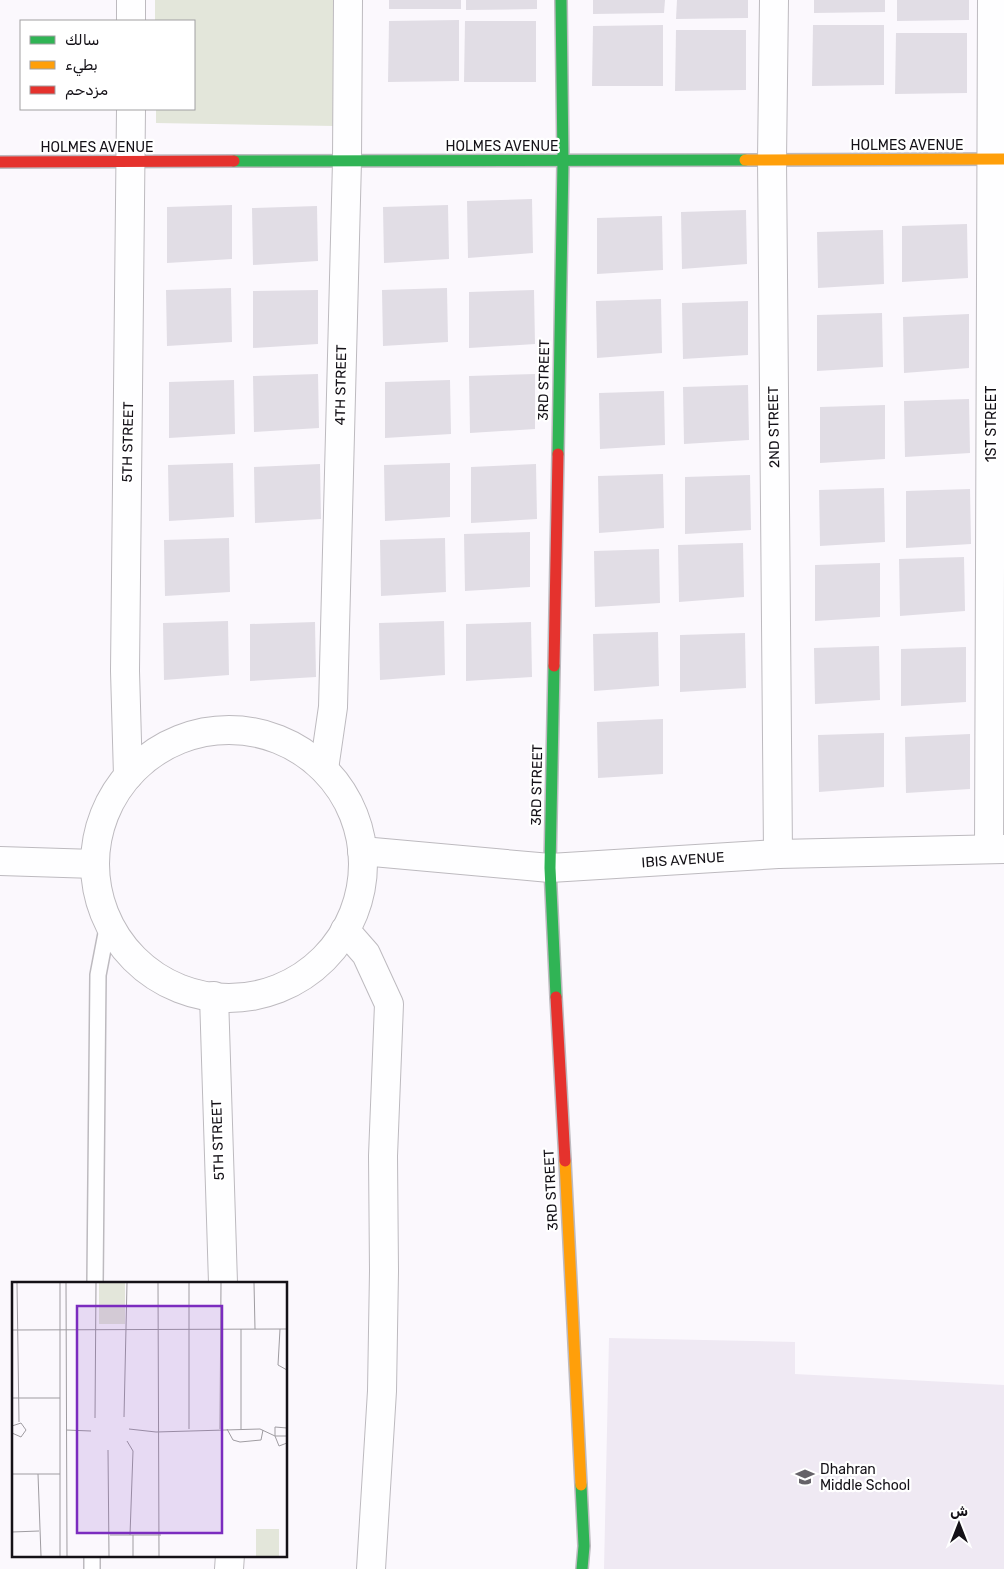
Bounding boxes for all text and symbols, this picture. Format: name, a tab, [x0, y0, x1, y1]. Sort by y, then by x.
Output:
legend	[20, 20, 195, 110]
text: سالك	[65, 31, 100, 49]
text: بطيء	[65, 56, 98, 77]
text: مزدحم	[65, 81, 108, 100]
street label: HOLMES AVENUE	[850, 137, 964, 154]
street label: HOLMES AVENUE	[445, 138, 559, 155]
street label: HOLMES AVENUE	[40, 139, 154, 156]
street label: 3RD STREET	[535, 339, 553, 421]
street label: 4TH STREET	[332, 344, 350, 426]
street label: 2ND STREET	[765, 386, 783, 468]
street label: 1ST STREET	[983, 386, 1000, 462]
street label: 5TH STREET	[119, 401, 137, 483]
street label: 3RD STREET	[528, 744, 546, 826]
street label: IBIS AVENUE	[641, 849, 725, 871]
street label: 5TH STREET	[208, 1099, 228, 1181]
street label: 3RD STREET	[540, 1149, 562, 1231]
inset map	[12, 1282, 288, 1556]
place label: Dhahran Middle School	[820, 1461, 910, 1494]
school or university icon: Dhahran Middle School	[794, 1466, 816, 1488]
north arrow	[934, 1499, 984, 1549]
text: ش	[950, 1503, 968, 1520]

